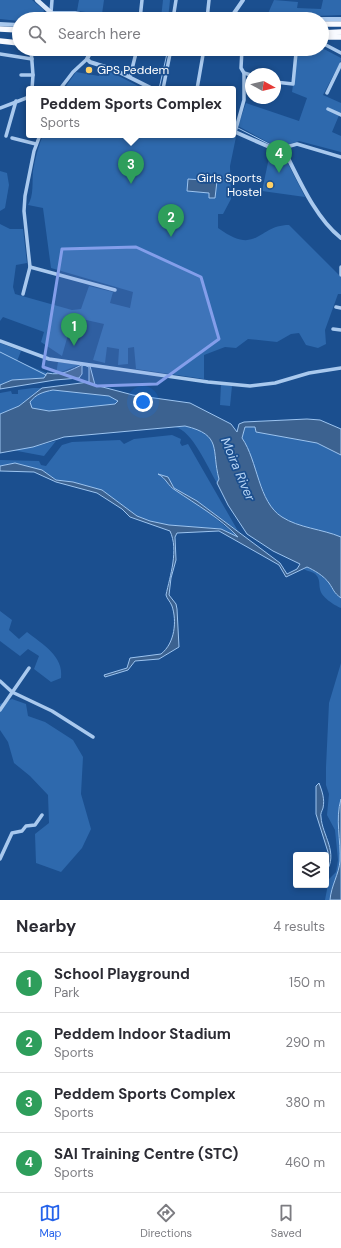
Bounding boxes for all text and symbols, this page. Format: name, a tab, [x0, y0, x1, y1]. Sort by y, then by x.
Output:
search box	[12, 12, 329, 56]
icon: search	[26, 23, 48, 45]
text: Search here	[58, 24, 141, 44]
place label: GPS Peddem	[97, 62, 169, 78]
marker: GPS Peddem	[84, 65, 94, 75]
north arrow	[245, 68, 281, 104]
popup	[26, 86, 236, 138]
text: Peddem Sports Complex	[40, 94, 222, 114]
text: Sports	[40, 114, 80, 131]
pin: 4	[266, 140, 292, 173]
pin: 3	[118, 151, 144, 184]
place label: Girls Sports Hostel	[197, 170, 262, 200]
marker: Girls Sports Hostel	[265, 180, 275, 190]
pin: 2	[158, 204, 184, 237]
pin: 1	[61, 313, 87, 346]
your location	[133, 392, 153, 412]
water label: Moira River	[217, 435, 259, 504]
map controls	[293, 852, 329, 888]
button: layers	[293, 852, 329, 888]
text: Nearby	[16, 915, 76, 937]
text: 4 results	[273, 918, 325, 935]
text: School Playground	[54, 964, 190, 984]
text: 1	[27, 974, 31, 991]
text: 150 m	[289, 974, 325, 991]
text: Park	[54, 984, 80, 1001]
text: Peddem Indoor Stadium	[54, 1024, 231, 1044]
text: 2	[25, 1034, 33, 1051]
text: 290 m	[286, 1034, 325, 1051]
text: Sports	[54, 1044, 94, 1061]
text: Peddem Sports Complex	[54, 1084, 236, 1104]
text: 3	[25, 1094, 33, 1111]
text: 380 m	[285, 1094, 325, 1111]
text: Sports	[54, 1104, 94, 1121]
text: SAI Training Centre (STC)	[54, 1144, 238, 1164]
text: 4	[25, 1154, 33, 1171]
text: 460 m	[285, 1154, 325, 1171]
text: Sports	[54, 1164, 94, 1181]
tab: Map	[39, 1202, 62, 1240]
tab: Directions	[140, 1202, 192, 1240]
tab: Saved	[271, 1202, 302, 1240]

